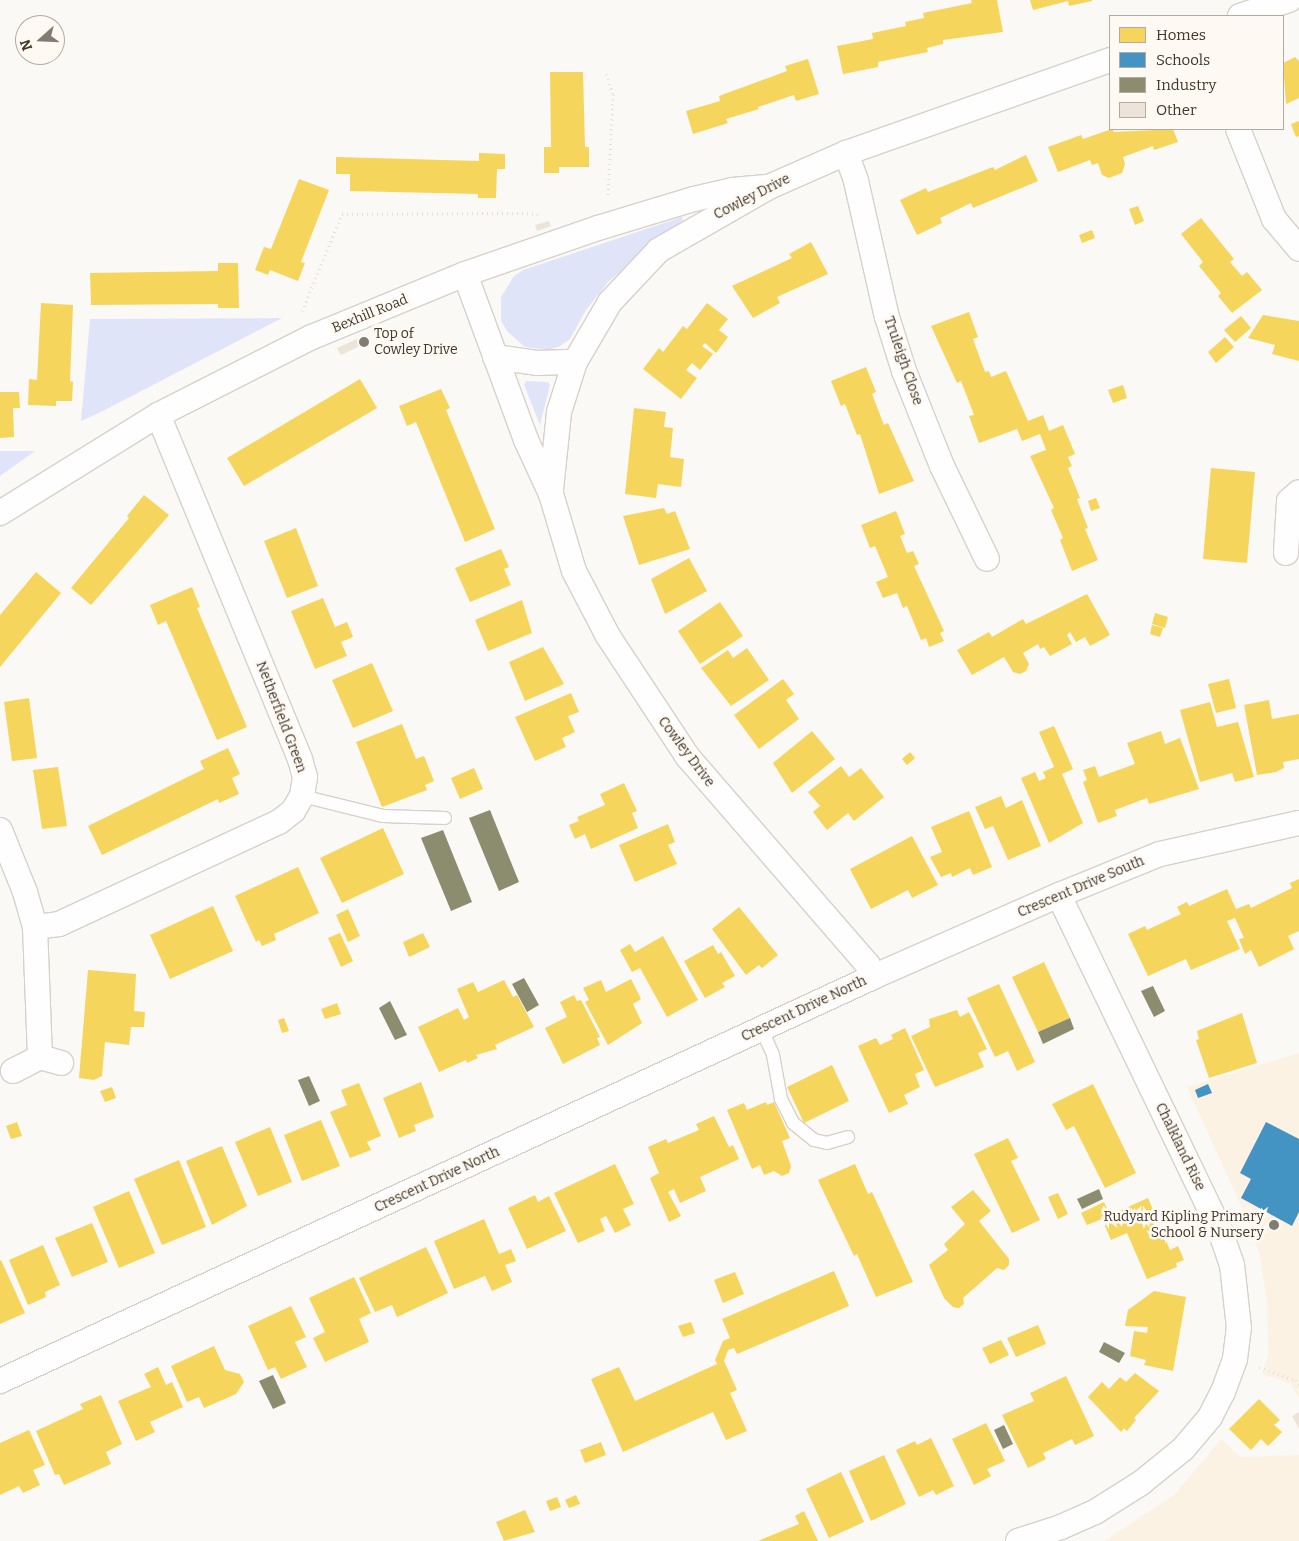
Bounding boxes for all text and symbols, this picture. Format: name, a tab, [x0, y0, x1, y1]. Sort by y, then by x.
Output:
north arrow	[15, 15, 65, 65]
legend	[1109, 15, 1284, 130]
text: Homes	[1156, 26, 1206, 44]
text: N	[17, 37, 36, 53]
text: Schools	[1156, 51, 1210, 69]
text: Industry	[1156, 76, 1216, 94]
text: Other	[1156, 101, 1197, 119]
street label: Cowley Drive	[711, 171, 793, 223]
street label: Bexhill Road	[330, 291, 410, 337]
street label: Truleigh Close	[880, 314, 926, 408]
place label: Top of Cowley Drive	[374, 326, 458, 358]
marker: Top of Cowley Drive	[358, 336, 370, 348]
street label: Netherfield Green	[252, 659, 310, 775]
street label: Cowley Drive	[654, 714, 718, 790]
street label: Crescent Drive South	[1015, 853, 1147, 921]
street label: Crescent Drive North	[739, 973, 869, 1045]
street label: Chalkland Rise	[1151, 1100, 1209, 1194]
street label: Crescent Drive North	[372, 1144, 502, 1216]
place label: Rudyard Kipling Primary School & Nursery	[1103, 1209, 1264, 1242]
marker: Rudyard Kipling Primary School & Nursery	[1268, 1219, 1280, 1231]

